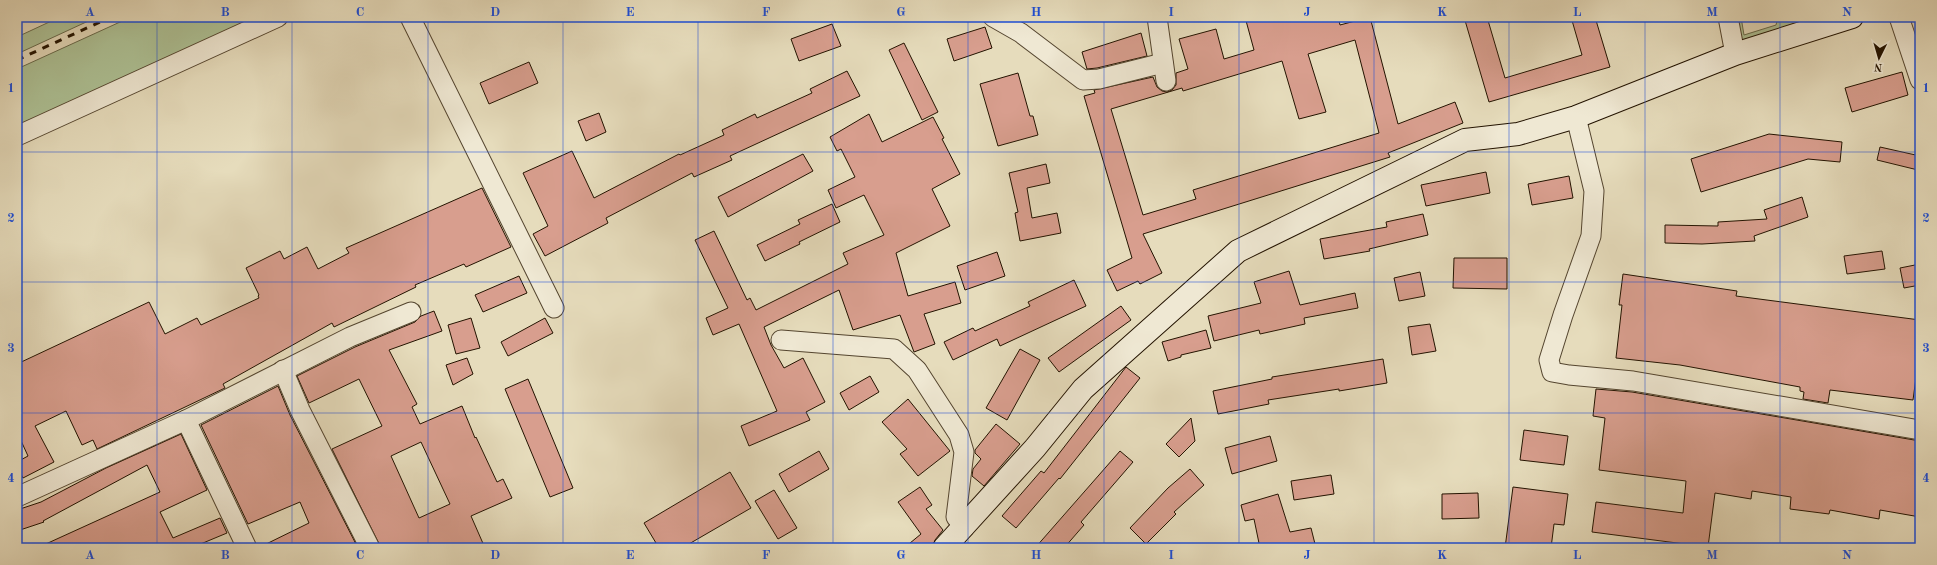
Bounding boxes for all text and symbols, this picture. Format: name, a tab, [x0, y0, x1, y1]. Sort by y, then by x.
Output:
text: A	[85, 6, 95, 19]
text: B	[220, 6, 230, 19]
text: C	[356, 6, 364, 19]
text: D	[490, 6, 500, 19]
text: E	[626, 6, 635, 19]
text: F	[762, 6, 771, 19]
text: G	[896, 6, 906, 19]
text: H	[1031, 6, 1042, 19]
text: I	[1168, 6, 1174, 19]
text: J	[1303, 6, 1311, 19]
text: K	[1437, 6, 1447, 19]
text: L	[1573, 6, 1582, 19]
text: M	[1706, 6, 1718, 19]
text: N	[1842, 6, 1852, 19]
north arrow	[1859, 38, 1899, 78]
text: N	[1873, 61, 1883, 72]
text: 1	[7, 82, 15, 95]
text: 1	[1922, 82, 1930, 95]
text: 2	[7, 212, 15, 225]
text: 2	[1922, 212, 1930, 225]
text: 3	[7, 342, 15, 355]
text: 3	[1922, 342, 1930, 355]
text: 4	[7, 472, 15, 485]
text: 4	[1922, 472, 1930, 485]
text: A	[85, 549, 95, 562]
text: B	[220, 549, 230, 562]
text: C	[356, 549, 364, 562]
text: D	[490, 549, 500, 562]
text: E	[626, 549, 635, 562]
text: F	[762, 549, 771, 562]
text: G	[896, 549, 906, 562]
text: H	[1031, 549, 1042, 562]
text: I	[1168, 549, 1174, 562]
text: J	[1303, 549, 1311, 562]
text: K	[1437, 549, 1447, 562]
text: L	[1573, 549, 1582, 562]
text: M	[1706, 549, 1718, 562]
text: N	[1842, 549, 1852, 562]

